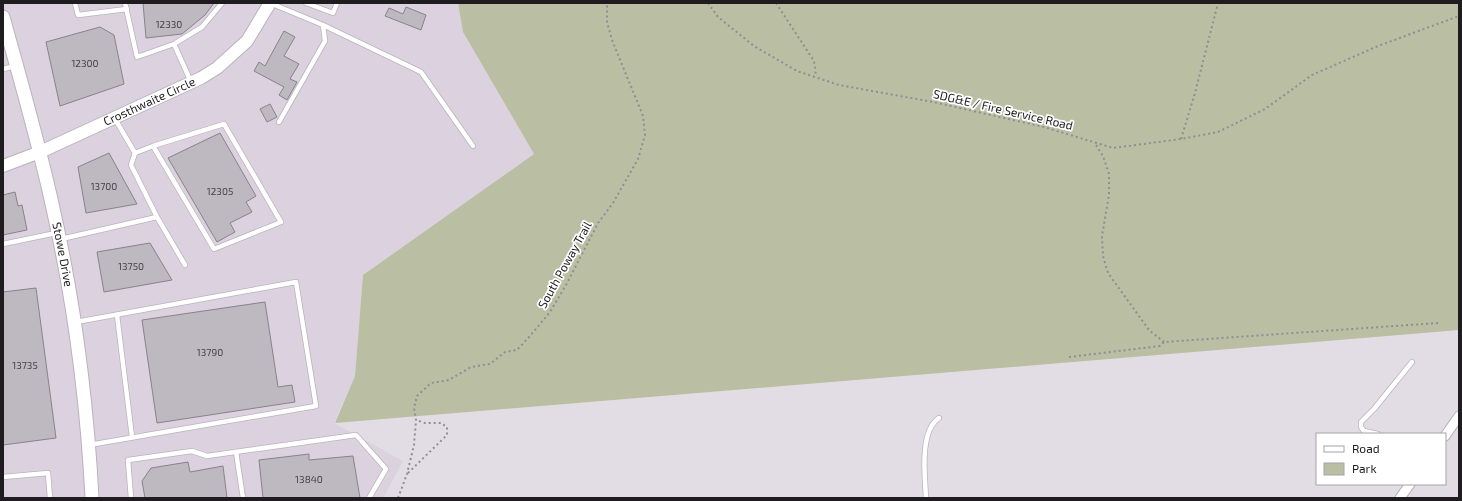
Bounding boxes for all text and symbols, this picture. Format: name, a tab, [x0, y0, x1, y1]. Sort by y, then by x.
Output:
house number: 12330	[156, 18, 182, 30]
house number: 12300	[71, 57, 99, 69]
street label: Crosthwaite Circle	[101, 74, 197, 128]
street label: SDG&E / Fire Service Road	[932, 86, 1074, 132]
house number: 13700	[91, 180, 117, 192]
house number: 12305	[207, 185, 233, 197]
street label: South Poway Trail	[534, 218, 594, 310]
street label: Stowe Drive	[50, 221, 77, 288]
house number: 13750	[118, 260, 144, 272]
house number: 13790	[197, 346, 223, 358]
house number: 13735	[12, 359, 38, 371]
legend	[1316, 433, 1446, 485]
text: Road	[1352, 441, 1380, 455]
text: Park	[1352, 461, 1377, 475]
house number: 13840	[295, 473, 323, 485]

